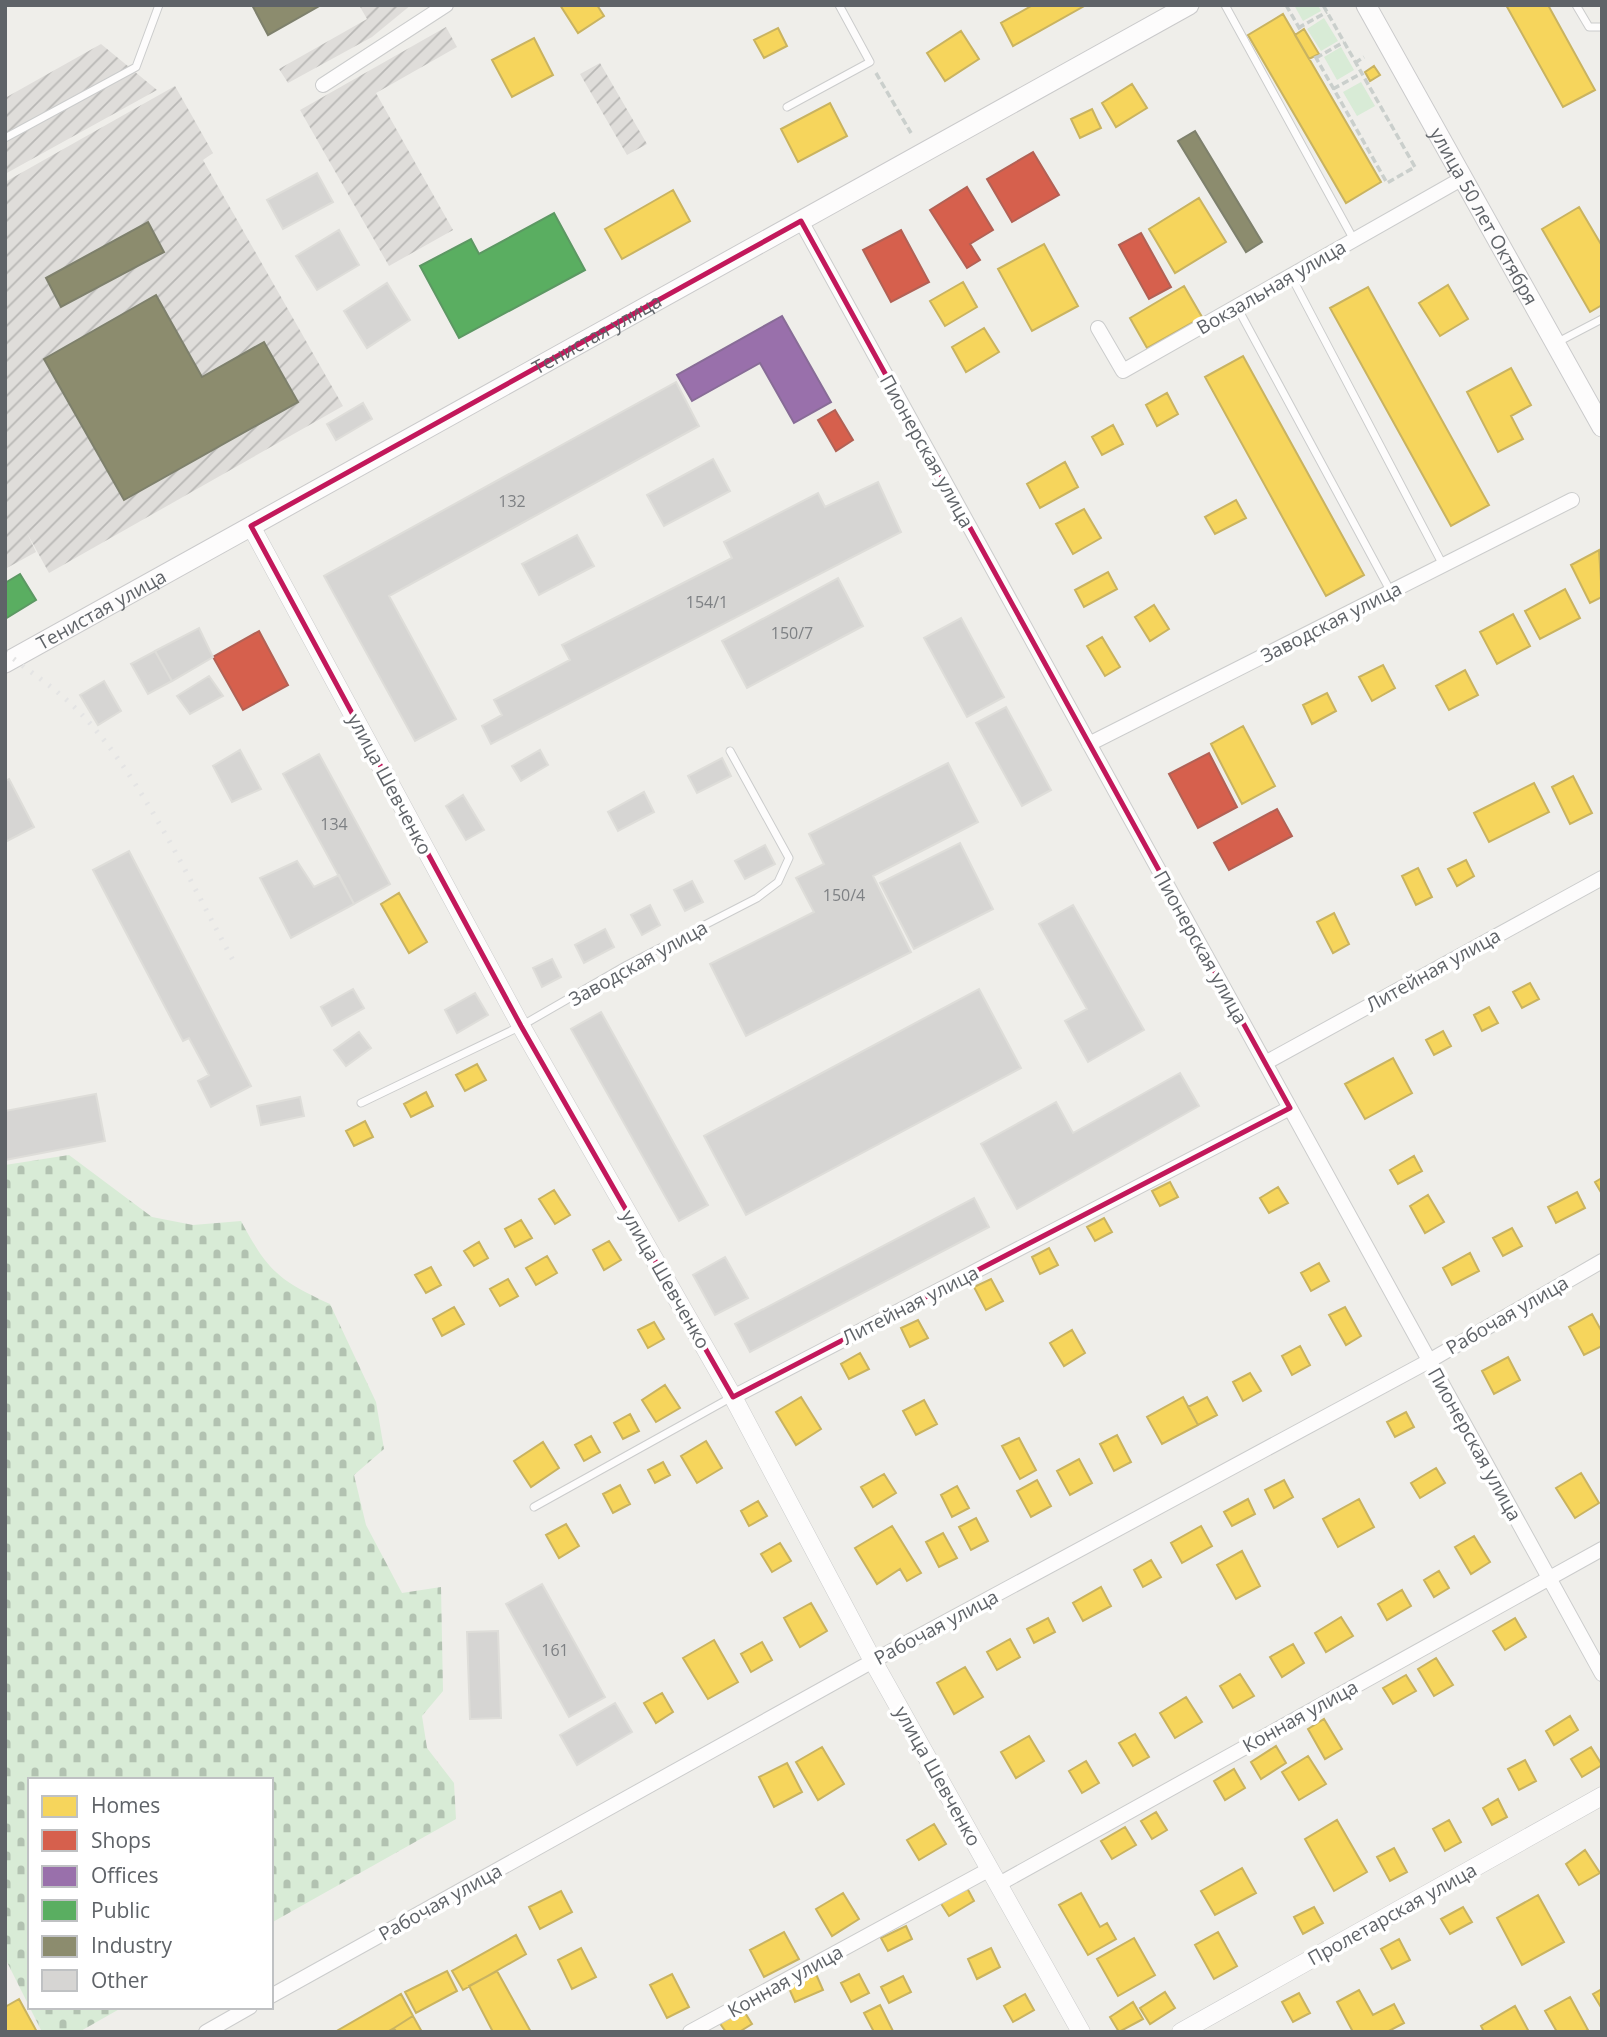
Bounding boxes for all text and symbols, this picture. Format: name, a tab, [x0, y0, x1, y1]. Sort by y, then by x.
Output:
street label: улица 50 лет Октября	[1424, 123, 1544, 310]
street label: Вокзальная улица	[1192, 234, 1350, 340]
street label: Тенистая улица	[527, 288, 666, 381]
street label: Пионерская улица	[874, 370, 980, 532]
house number: 132	[498, 490, 526, 512]
street label: Тенистая улица	[32, 563, 171, 656]
street label: Заводская улица	[1256, 575, 1406, 669]
house number: 154/1	[686, 591, 728, 613]
house number: 150/7	[771, 622, 813, 644]
street label: улица Шевченко	[342, 709, 438, 859]
house number: 134	[320, 813, 348, 835]
street label: Пионерская улица	[1148, 866, 1254, 1028]
house number: 150/4	[823, 884, 865, 906]
street label: Заводская улица	[564, 914, 712, 1012]
street label: Литейная улица	[1361, 922, 1505, 1018]
street label: улица Шевченко	[616, 1205, 716, 1353]
street label: Литейная улица	[837, 1259, 983, 1351]
street label: Рабочая улица	[1441, 1269, 1573, 1361]
street label: Пионерская улица	[1422, 1363, 1528, 1525]
street label: Рабочая улица	[869, 1583, 1003, 1671]
house number: 161	[541, 1639, 569, 1661]
street label: Конная улица	[1238, 1674, 1362, 1758]
street label: улица Шевченко	[889, 1701, 987, 1851]
legend	[28, 1778, 273, 2009]
text: Homes	[91, 1791, 160, 1819]
text: Shops	[91, 1826, 151, 1854]
street label: Рабочая улица	[374, 1857, 506, 1947]
street label: Пролетарская улица	[1303, 1857, 1481, 1971]
text: Offices	[91, 1861, 159, 1889]
text: Public	[91, 1896, 150, 1924]
text: Industry	[91, 1931, 173, 1959]
street label: Конная улица	[723, 1939, 847, 2023]
text: Other	[91, 1966, 148, 1994]

